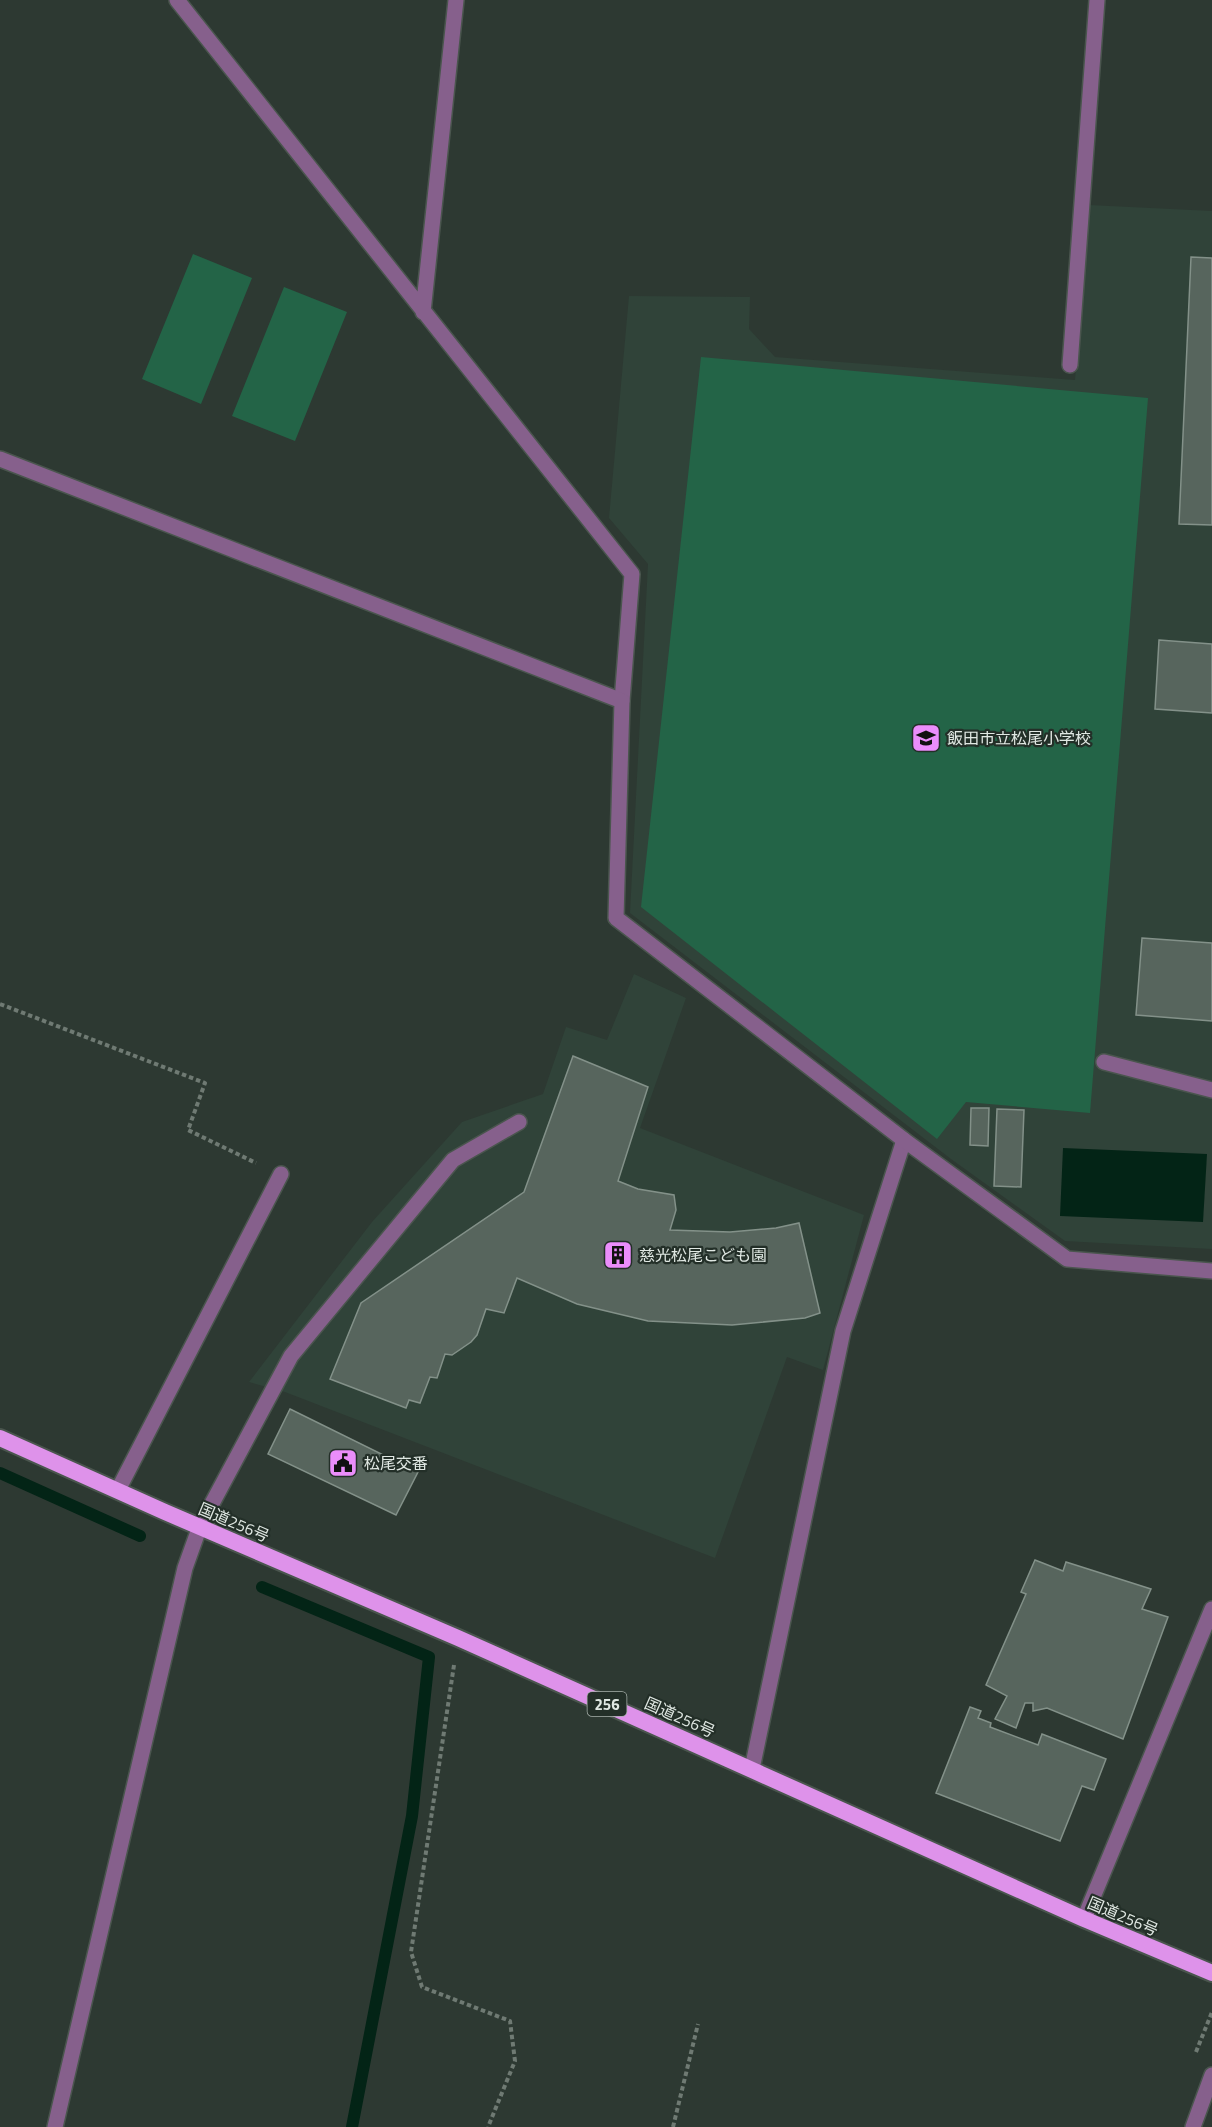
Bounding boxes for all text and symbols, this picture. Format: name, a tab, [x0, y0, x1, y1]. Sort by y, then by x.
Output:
school or university icon: 飯田市立松尾小学校	[910, 722, 942, 754]
place label: 飯田市立松尾小学校	[947, 726, 1091, 750]
building icon: 慈光松尾こども園	[602, 1239, 634, 1271]
place label: 慈光松尾こども園	[639, 1243, 767, 1267]
public building icon: 松尾交番	[327, 1447, 359, 1479]
place label: 松尾交番	[364, 1451, 428, 1475]
street label: 国道256号	[195, 1496, 273, 1548]
street label: 国道256号	[641, 1691, 719, 1743]
road number: 256	[588, 1692, 626, 1716]
street label: 国道256号	[1084, 1890, 1162, 1942]

